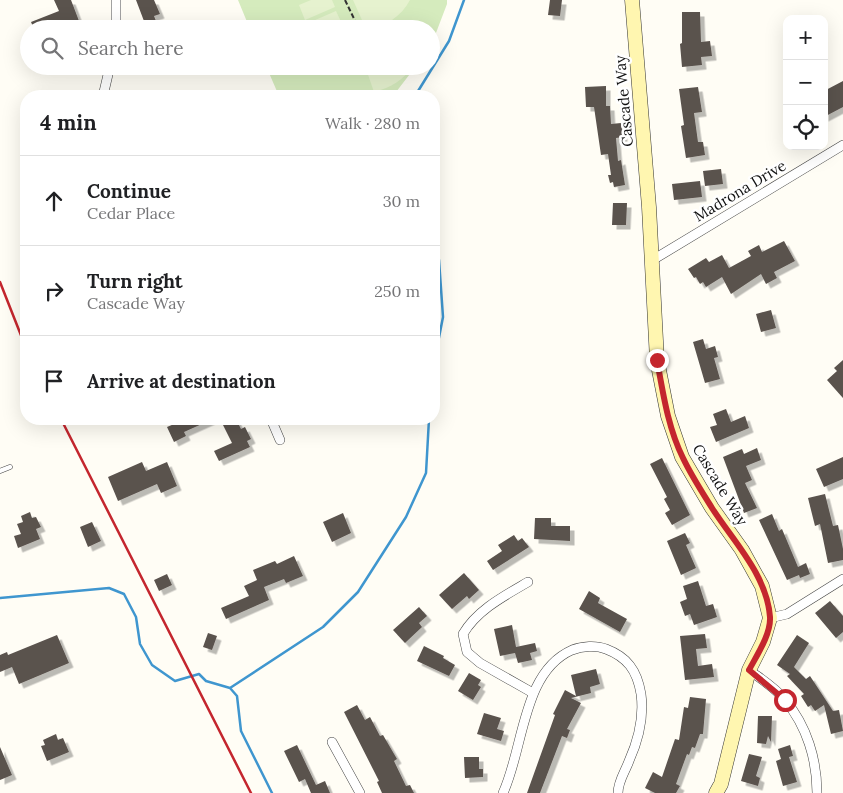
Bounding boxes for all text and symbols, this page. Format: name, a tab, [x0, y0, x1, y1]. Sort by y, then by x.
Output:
map controls	[783, 15, 828, 150]
button: +	[783, 15, 828, 60]
search box	[20, 20, 440, 75]
icon: search	[38, 34, 66, 62]
text: Search here	[78, 36, 184, 60]
street label: Cascade Way	[610, 54, 637, 148]
button: −	[783, 60, 828, 105]
button: locate	[783, 105, 828, 150]
text: 4 min	[40, 109, 97, 136]
text: Walk · 280 m	[325, 113, 420, 133]
street label: Madrona Drive	[690, 156, 789, 225]
text: Continue	[87, 179, 171, 203]
icon: ahead	[40, 187, 68, 215]
text: 30 m	[383, 191, 420, 211]
text: Cedar Place	[87, 203, 175, 223]
text: Turn right	[87, 269, 183, 293]
icon: right	[40, 277, 68, 305]
text: 250 m	[374, 281, 420, 301]
text: Cascade Way	[87, 293, 185, 313]
route end	[646, 349, 669, 372]
icon: arrive	[40, 367, 68, 395]
text: Arrive at destination	[87, 369, 276, 393]
street label: Cascade Way	[689, 441, 752, 529]
route start	[774, 689, 797, 712]

